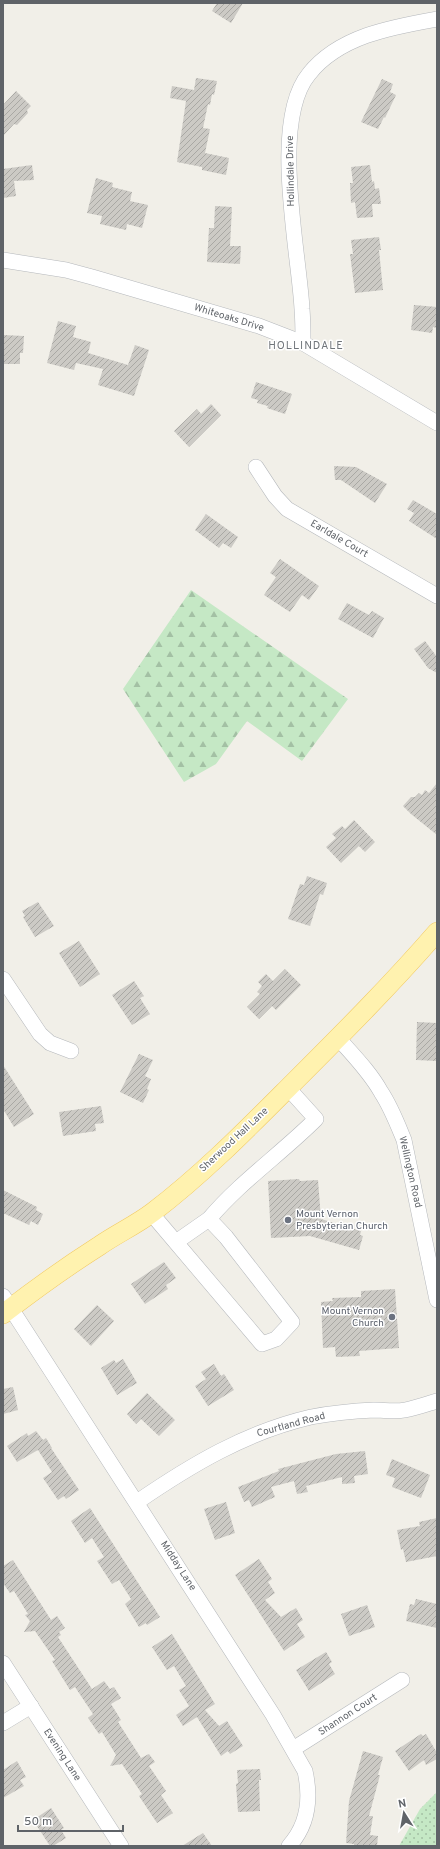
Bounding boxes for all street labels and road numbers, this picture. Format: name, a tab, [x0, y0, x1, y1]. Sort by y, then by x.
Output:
street label: Hollindale Drive	[284, 135, 298, 207]
street label: Whiteoaks Drive	[192, 301, 266, 335]
street label: Earldale Court	[308, 517, 370, 561]
street label: Sherwood Hall Lane	[197, 1105, 271, 1175]
street label: Wellington Road	[395, 1135, 425, 1209]
street label: Courtland Road	[255, 1410, 327, 1440]
street label: Midday Lane	[157, 1539, 199, 1593]
street label: Shannon Court	[316, 1691, 380, 1739]
street label: Evening Lane	[40, 1726, 84, 1784]

